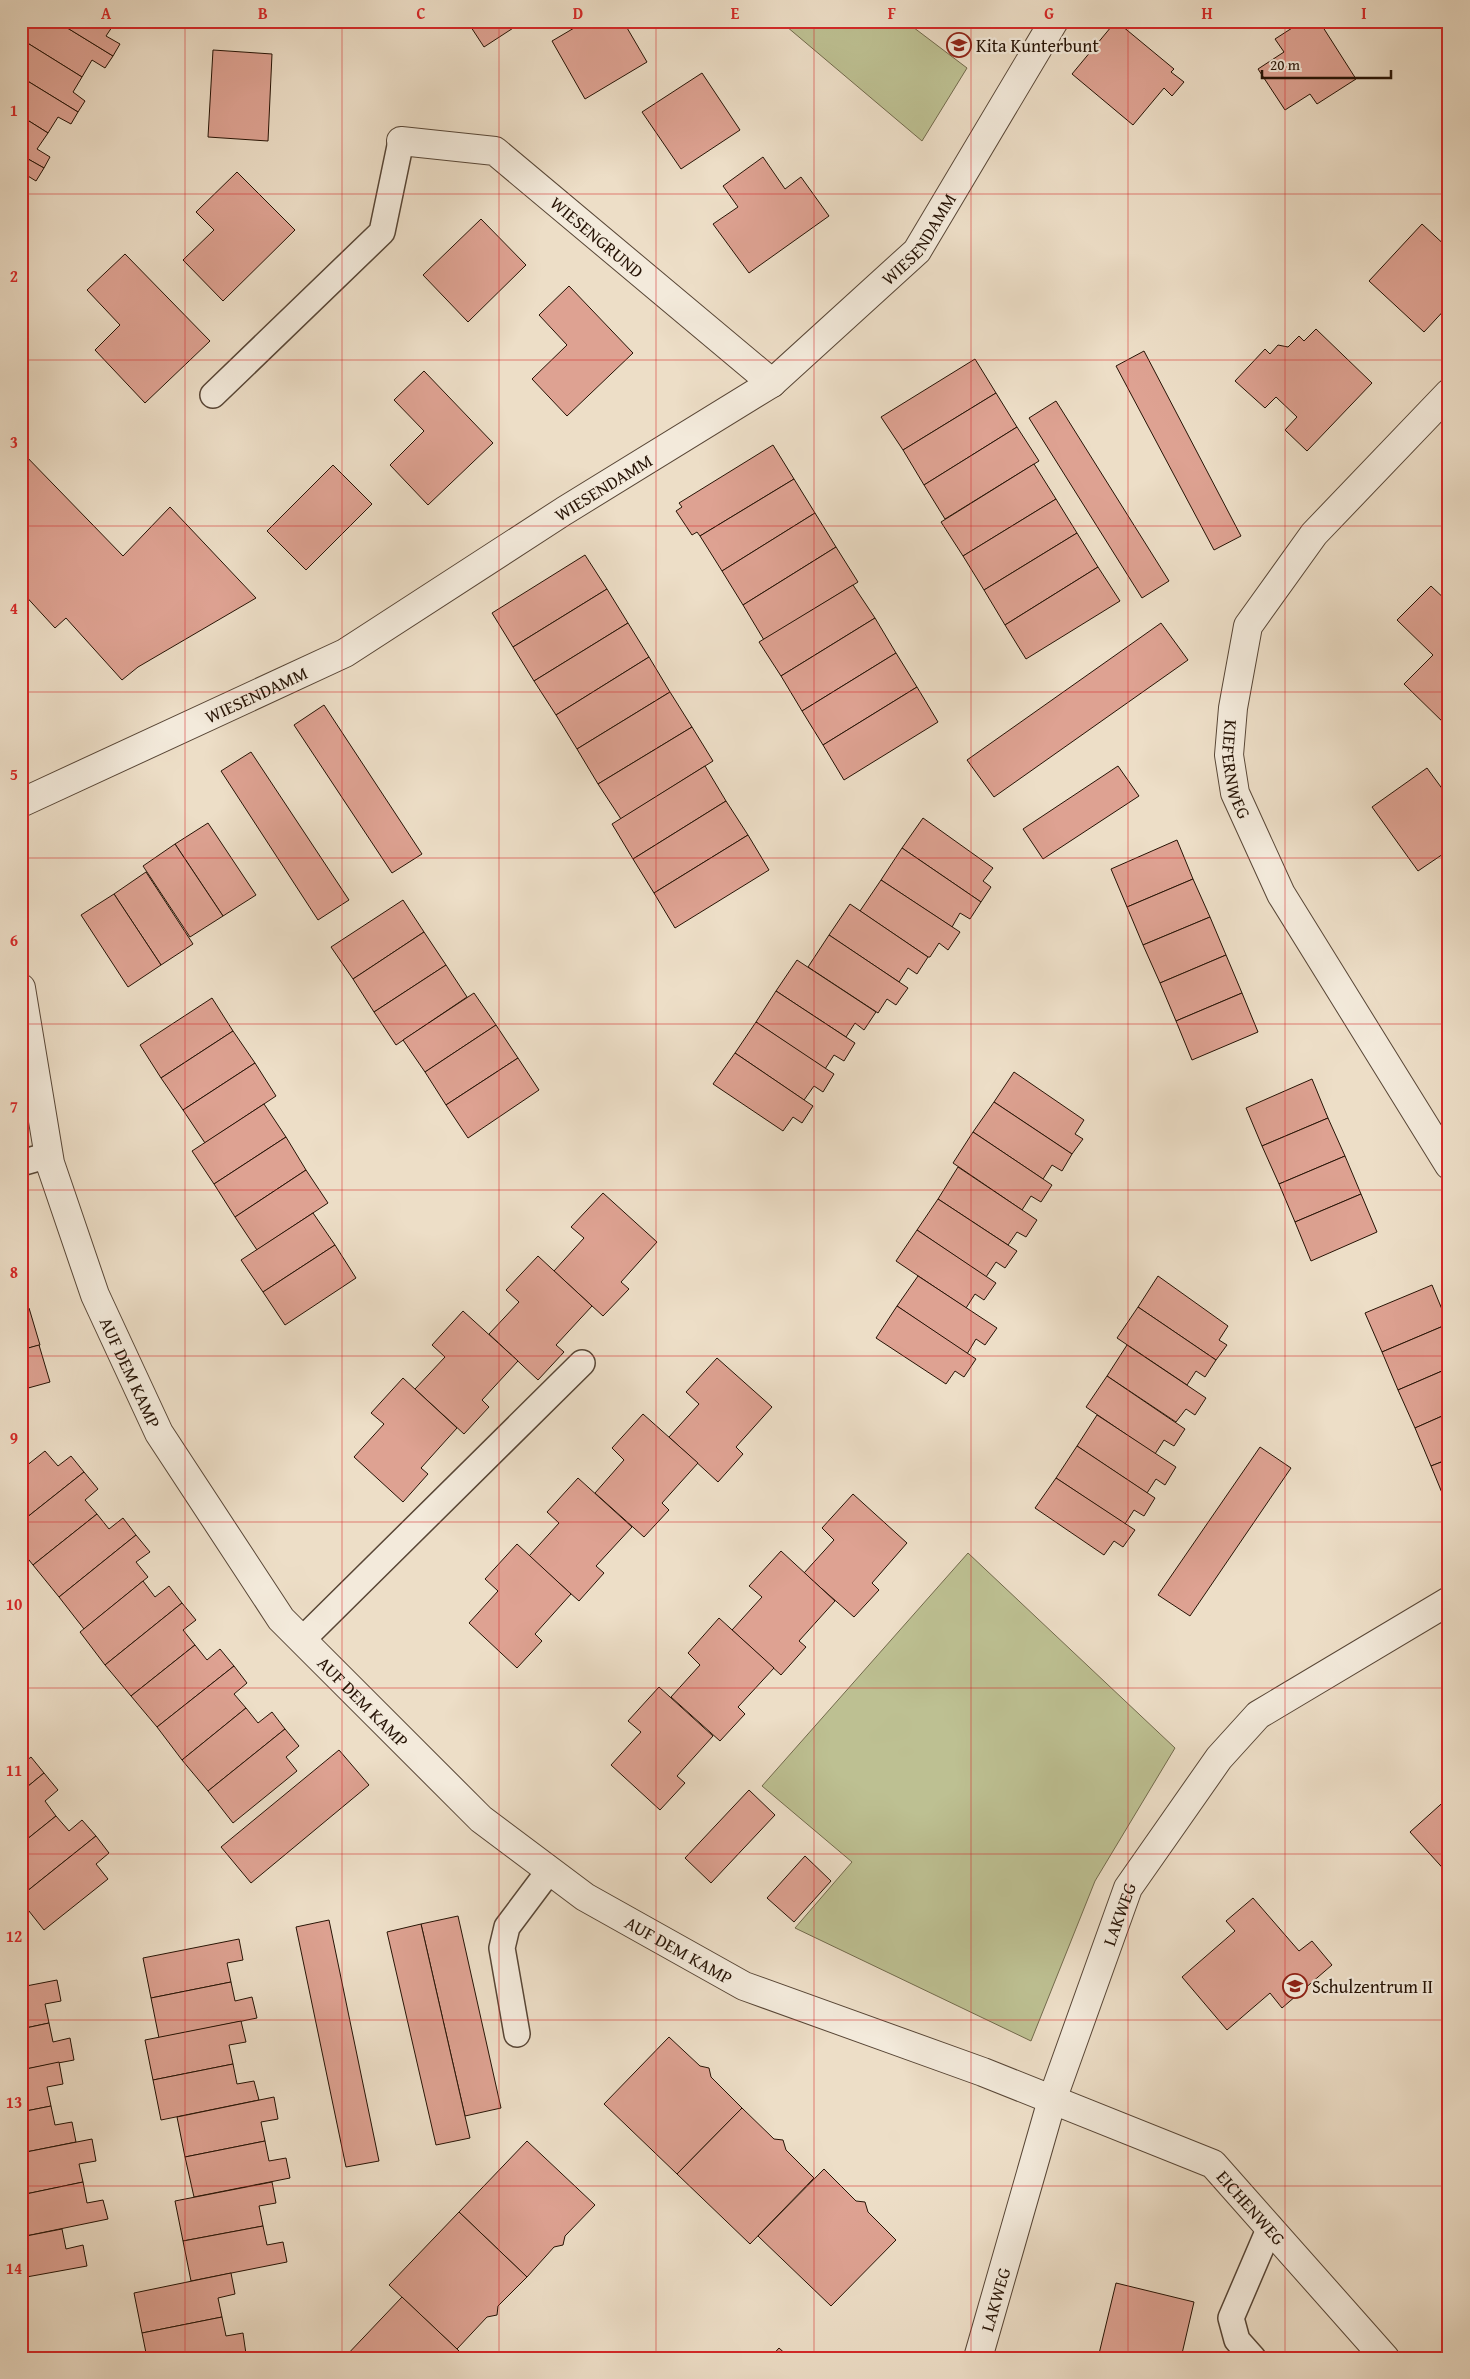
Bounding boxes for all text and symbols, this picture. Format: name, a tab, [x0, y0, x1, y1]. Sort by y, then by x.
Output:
text: A	[101, 1, 112, 25]
text: B	[258, 1, 268, 25]
text: C	[416, 1, 426, 25]
text: D	[573, 1, 583, 25]
text: E	[731, 1, 740, 25]
text: F	[888, 1, 896, 25]
text: G	[1044, 1, 1054, 25]
text: H	[1201, 1, 1213, 25]
text: I	[1361, 1, 1367, 25]
school or university icon: Kita Kunterbunt	[946, 32, 972, 58]
place label: Kita Kunterbunt	[976, 32, 1099, 59]
scale bar	[1262, 48, 1391, 80]
text: 20 m	[1270, 54, 1301, 75]
text: 1	[10, 98, 18, 122]
street label: WIESENDAMM	[875, 187, 962, 291]
street label: WIESENGRUND	[544, 189, 650, 284]
text: 2	[10, 264, 18, 288]
text: 3	[10, 430, 18, 454]
street label: WIESENDAMM	[549, 446, 657, 527]
text: 4	[10, 596, 18, 620]
street label: WIESENDAMM	[200, 659, 312, 730]
street label: KIEFERNWEG	[1215, 719, 1259, 823]
text: 5	[10, 762, 18, 786]
text: 6	[10, 928, 18, 952]
text: 7	[10, 1094, 18, 1118]
text: 8	[10, 1260, 18, 1284]
street label: AUF DEM KAMP	[93, 1312, 168, 1432]
text: 9	[10, 1426, 18, 1450]
text: 10	[6, 1592, 22, 1616]
street label: AUF DEM KAMP	[312, 1650, 415, 1753]
text: 11	[6, 1758, 22, 1782]
street label: LAKWEG	[1095, 1878, 1143, 1949]
street label: AUF DEM KAMP	[620, 1909, 738, 1991]
text: 12	[6, 1924, 22, 1948]
school or university icon: Schulzentrum II	[1282, 1973, 1308, 1999]
place label: Schulzentrum II	[1312, 1973, 1433, 2000]
text: 13	[6, 2090, 22, 2114]
street label: EICHENWEG	[1211, 2164, 1292, 2251]
text: 14	[6, 2256, 22, 2280]
street label: LAKWEG	[973, 2264, 1017, 2335]

